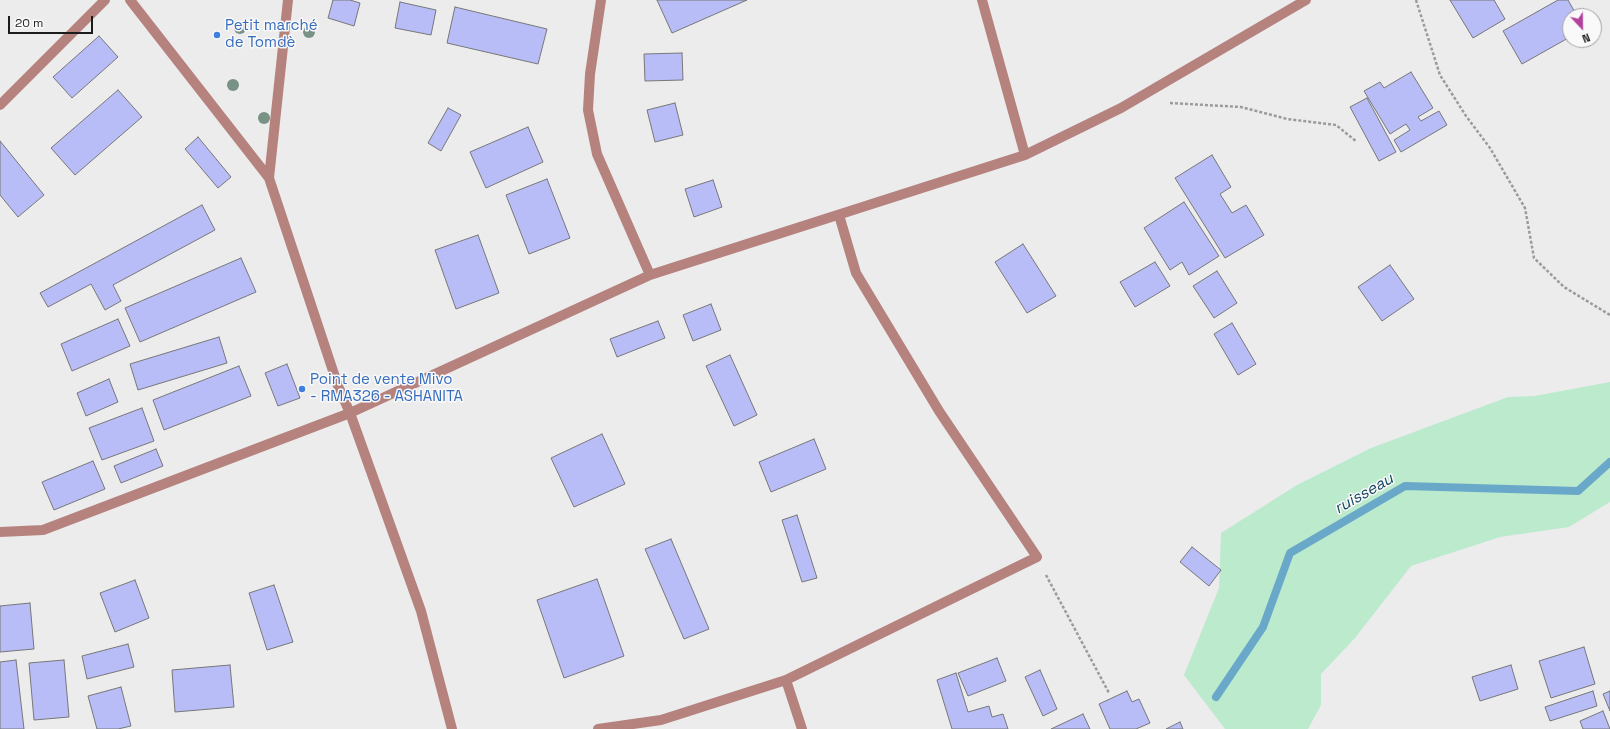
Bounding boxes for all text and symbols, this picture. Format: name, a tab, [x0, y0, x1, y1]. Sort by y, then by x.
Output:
scale bar	[10, 8, 95, 34]
north arrow	[1562, 8, 1602, 48]
text: 20 m	[15, 15, 43, 31]
place label: Petit marché de Tomdè	[225, 17, 318, 52]
marker: Petit marché de Tomdè	[212, 30, 222, 40]
text: N	[1580, 30, 1592, 46]
place label: Point de vente Mivo - RMA326 - ASHANITA	[310, 371, 463, 406]
marker: Point de vente Mivo - RMA326 - ASHANITA	[297, 384, 307, 394]
water label: ruisseau	[1331, 469, 1397, 519]

